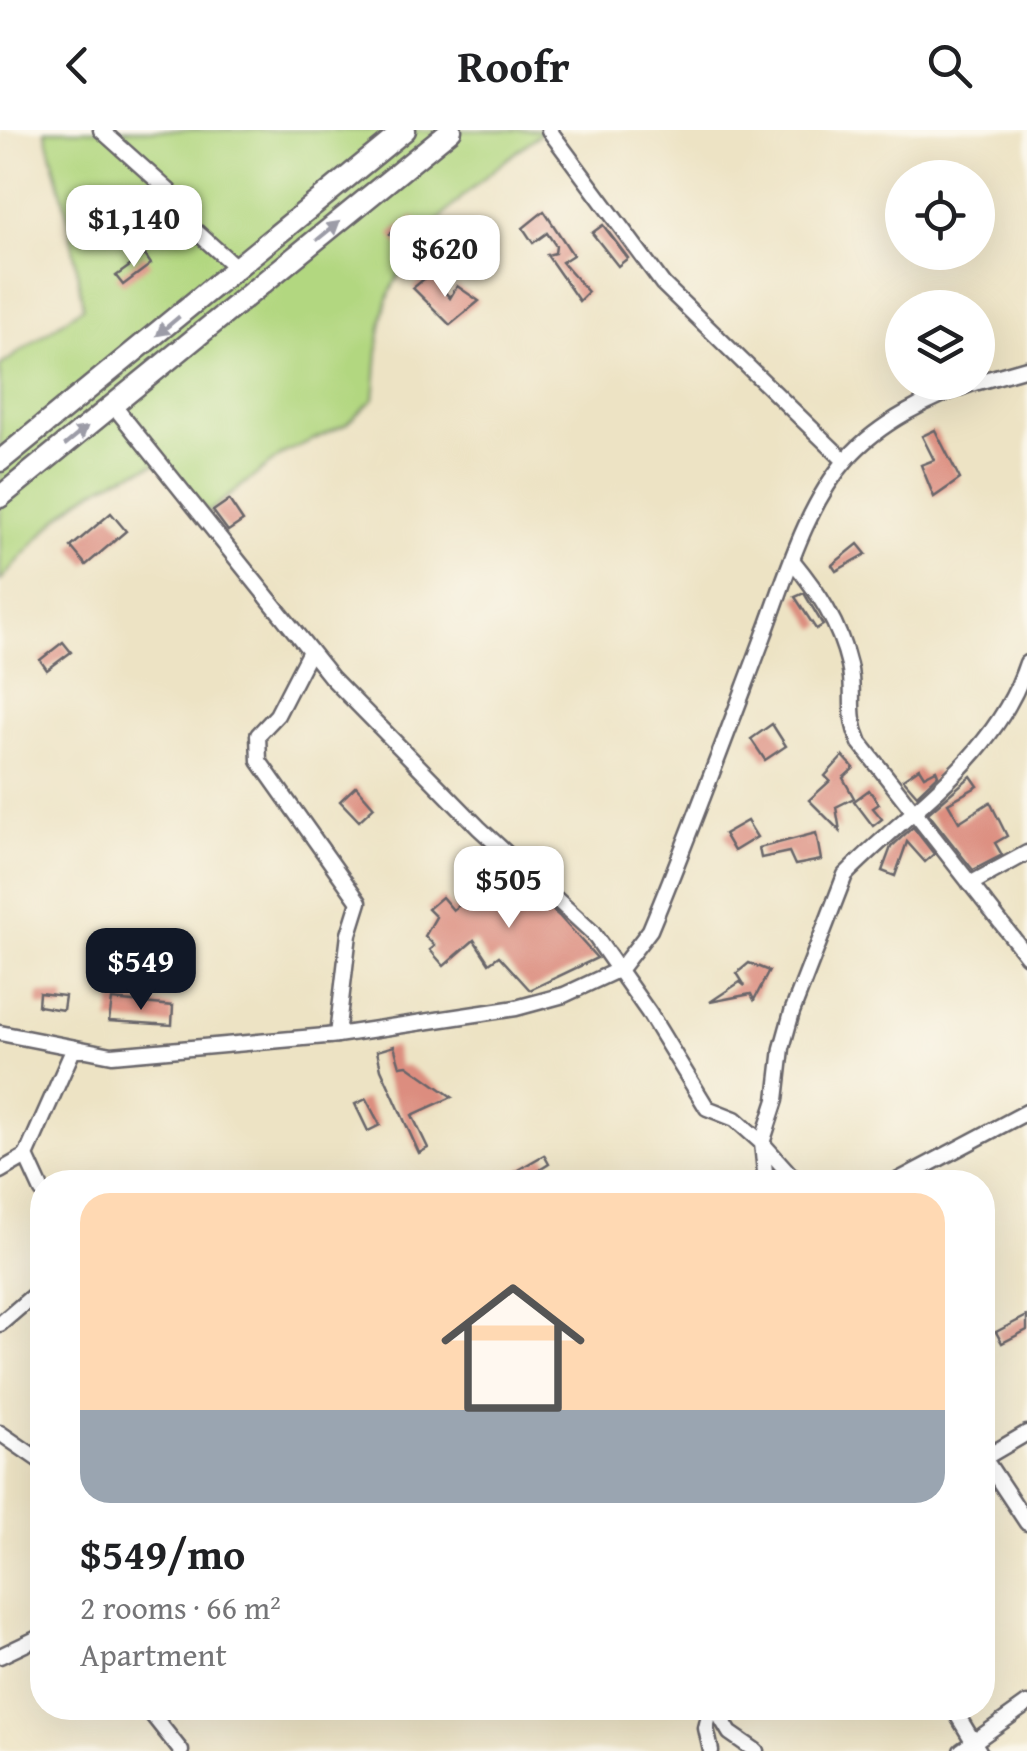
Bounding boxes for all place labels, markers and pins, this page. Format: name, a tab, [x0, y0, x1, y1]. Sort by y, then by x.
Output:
pin: $1,140	[53, 185, 215, 270]
pin: $620	[386, 215, 504, 300]
pin: $505	[450, 846, 568, 931]
pin: $549	[82, 928, 200, 1013]

